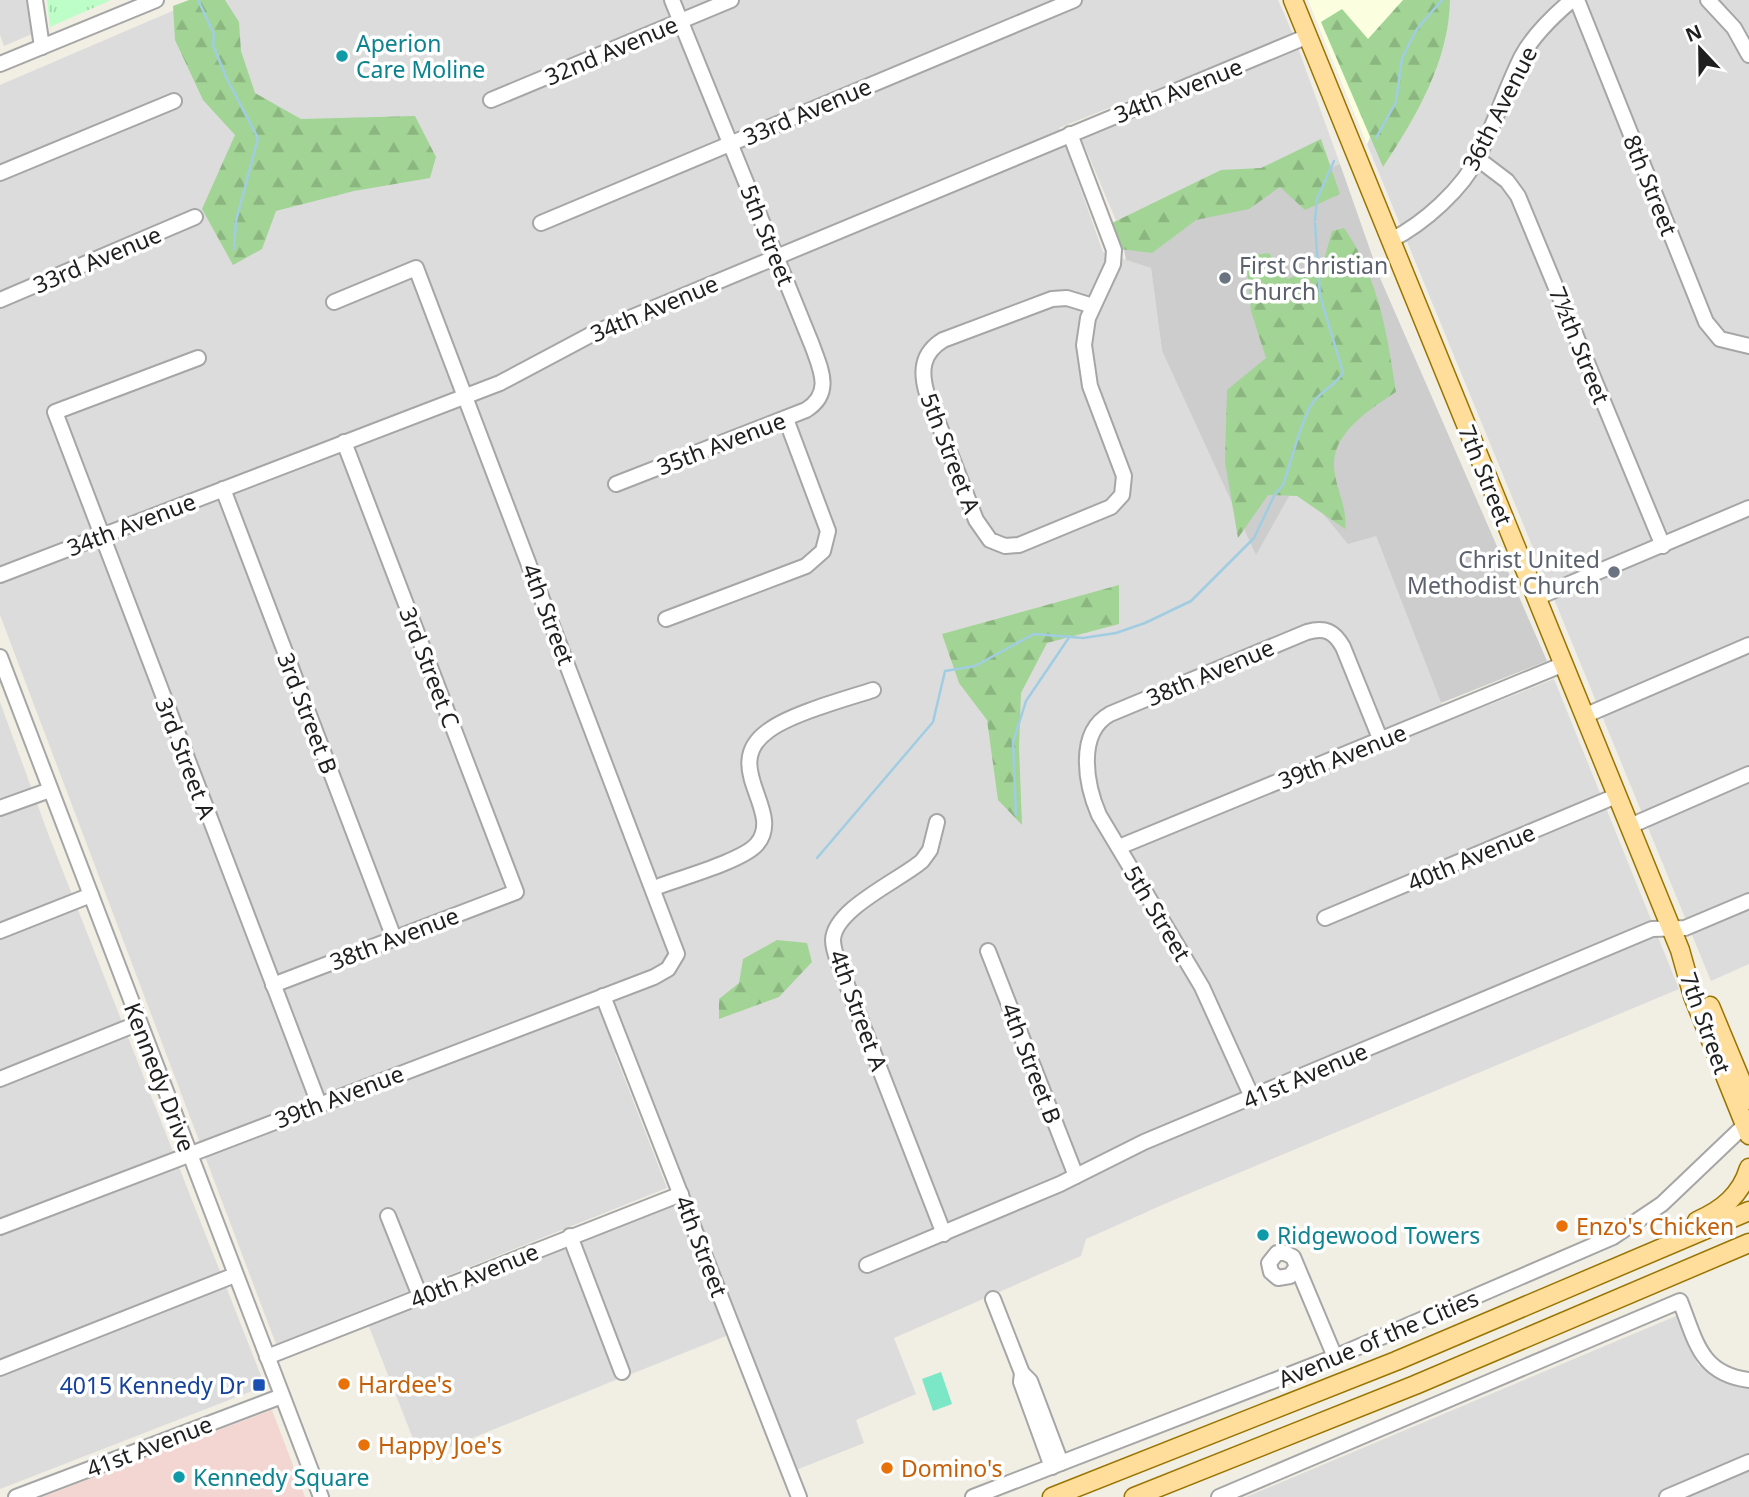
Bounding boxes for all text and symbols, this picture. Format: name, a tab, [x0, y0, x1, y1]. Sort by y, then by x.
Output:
street label: 32nd Avenue	[540, 8, 682, 92]
north arrow	[1665, 14, 1735, 84]
text: N	[1682, 18, 1706, 48]
place label: Aperion Care Moline	[356, 27, 485, 85]
street label: 36th Avenue	[1454, 40, 1544, 176]
marker: Aperion Care Moline	[334, 48, 350, 64]
street label: 34th Avenue	[1109, 50, 1247, 130]
street label: 33rd Avenue	[738, 70, 876, 152]
street label: 8th Street	[1616, 130, 1686, 240]
street label: 5th Street	[733, 180, 803, 290]
street label: 33rd Avenue	[28, 218, 166, 300]
place label: First Christian Church	[1239, 249, 1388, 307]
street label: 34th Avenue	[585, 267, 723, 349]
marker: First Christian Church	[1217, 270, 1233, 286]
street label: 7½th Street	[1542, 282, 1618, 408]
street label: 5th Street A	[913, 388, 989, 518]
street label: 35th Avenue	[652, 404, 790, 482]
street label: 7th Street	[1451, 420, 1521, 530]
street label: 34th Avenue	[62, 485, 200, 563]
place label: Christ United Methodist Church	[1407, 543, 1600, 601]
street label: 4th Street	[515, 559, 583, 669]
marker: Christ United Methodist Church	[1606, 564, 1622, 580]
street label: 3rd Street C	[392, 602, 468, 732]
street label: 38th Avenue	[1141, 631, 1279, 713]
street label: 3rd Street B	[270, 648, 346, 778]
street label: 3rd Street A	[148, 693, 224, 823]
street label: 39th Avenue	[1273, 716, 1411, 796]
street label: 40th Avenue	[1402, 816, 1540, 898]
street label: 5th Street	[1117, 859, 1199, 967]
street label: 38th Avenue	[325, 899, 463, 977]
street label: 4th Street A	[822, 945, 896, 1075]
street label: 7th Street	[1673, 968, 1739, 1078]
street label: Kennedy Drive	[117, 998, 203, 1156]
street label: 4th Street B	[994, 998, 1070, 1128]
street label: 41st Avenue	[1238, 1034, 1372, 1116]
street label: 39th Avenue	[270, 1057, 408, 1135]
street label: 4th Street	[668, 1191, 736, 1301]
place label: Enzo's Chicken	[1576, 1210, 1734, 1242]
marker: Enzo's Chicken	[1554, 1218, 1570, 1234]
place label: Ridgewood Towers	[1277, 1219, 1480, 1251]
marker: Ridgewood Towers	[1255, 1227, 1271, 1243]
street label: 40th Avenue	[405, 1235, 543, 1315]
street label: Avenue of the Cities	[1273, 1281, 1483, 1395]
place label: Hardee's	[358, 1368, 452, 1400]
place label: 4015 Kennedy Dr	[60, 1369, 245, 1401]
marker: Hardee's	[336, 1376, 352, 1392]
marker: 4015 Kennedy Dr	[251, 1377, 267, 1393]
street label: 41st Avenue	[81, 1407, 217, 1485]
place label: Happy Joe's	[378, 1429, 502, 1461]
marker: Happy Joe's	[356, 1437, 372, 1453]
place label: Domino's	[901, 1452, 1003, 1484]
marker: Domino's	[879, 1460, 895, 1476]
place label: Kennedy Square	[193, 1461, 369, 1493]
marker: Kennedy Square	[171, 1469, 187, 1485]

